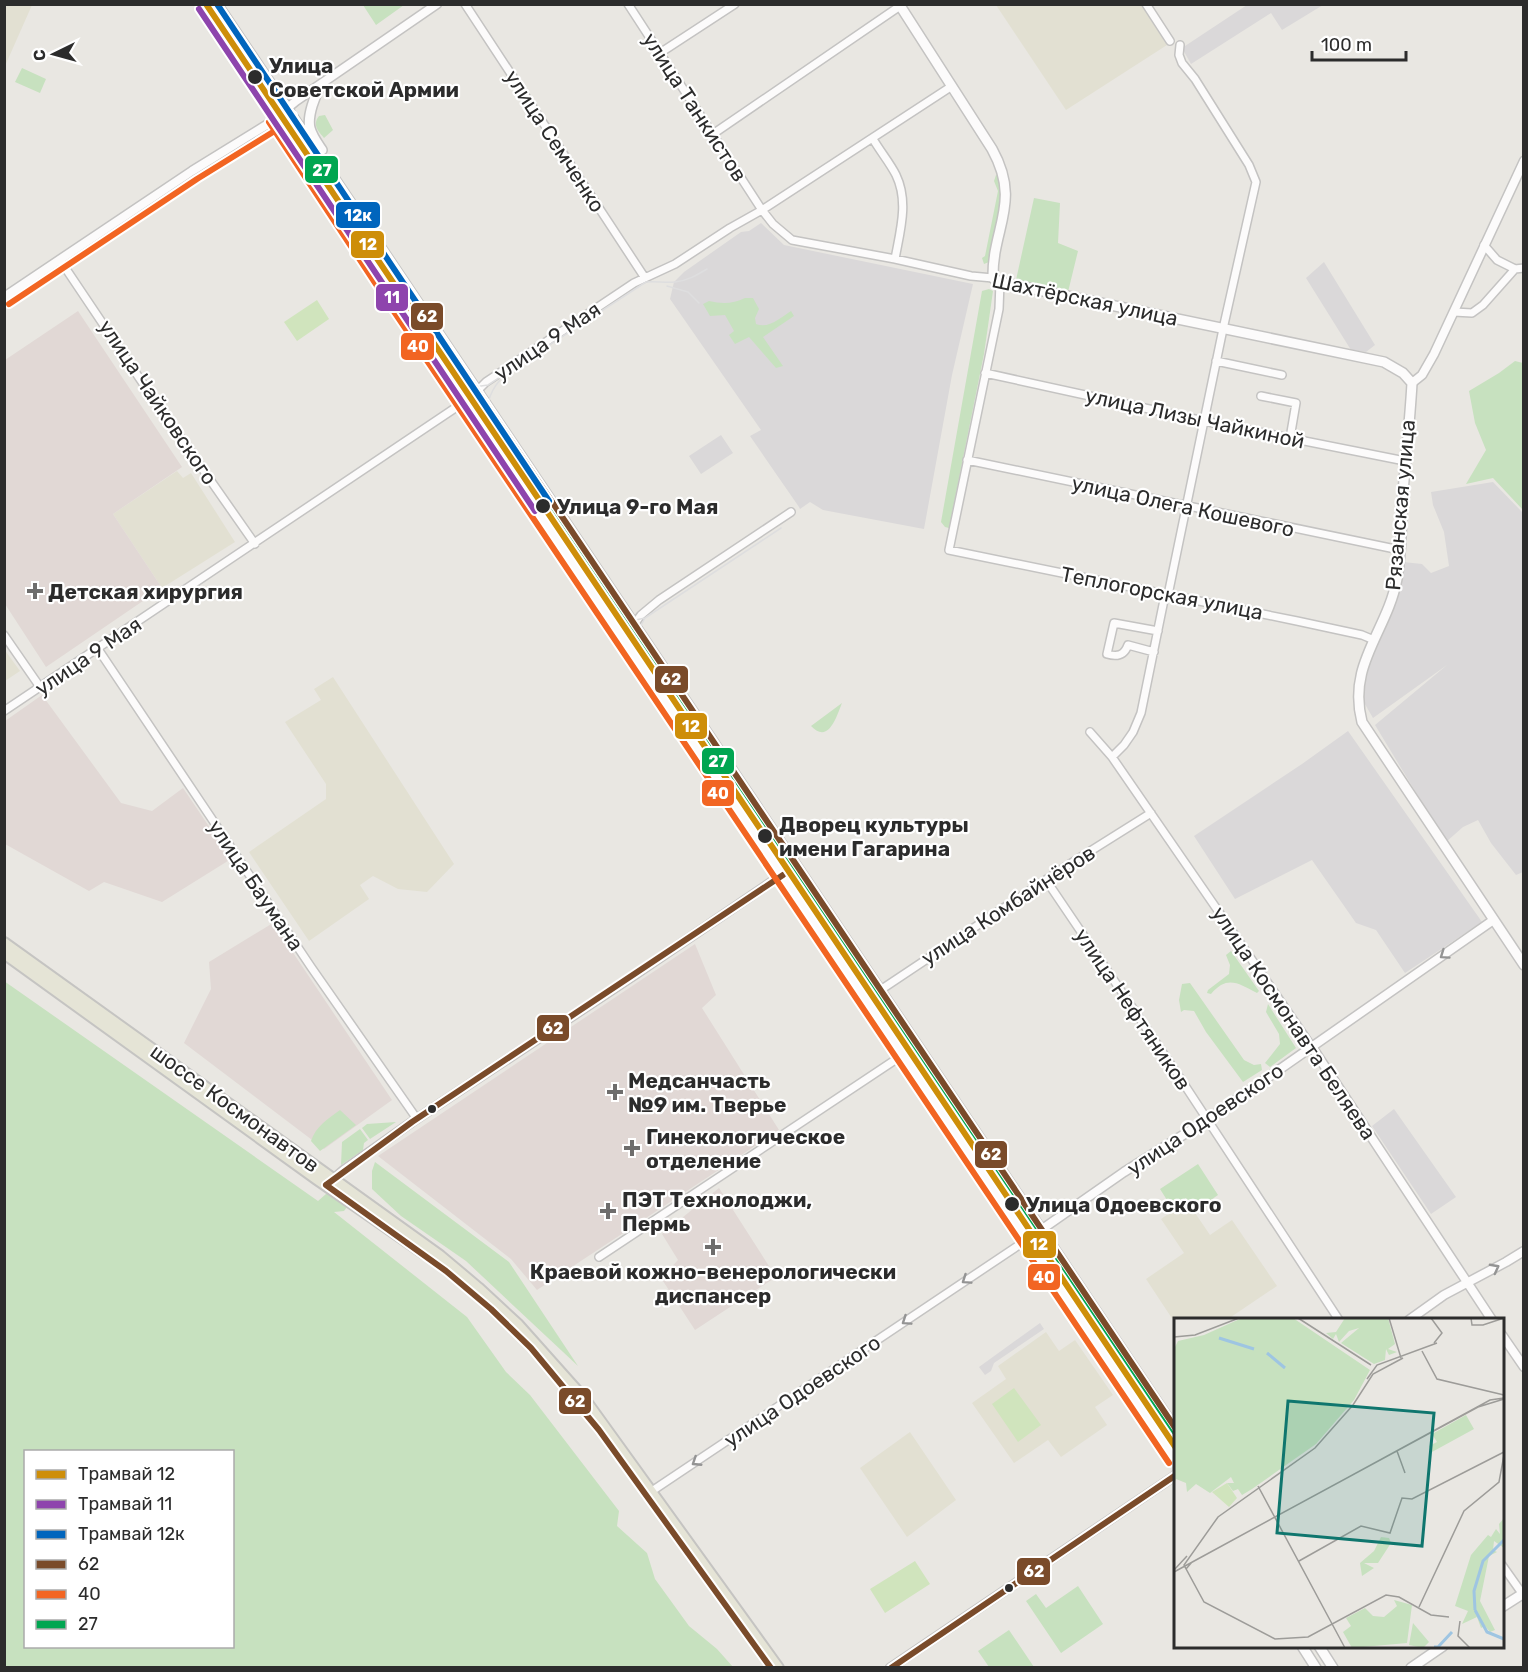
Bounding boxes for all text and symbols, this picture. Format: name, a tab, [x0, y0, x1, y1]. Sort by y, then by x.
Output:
north arrow	[24, 24, 84, 84]
scale bar	[1312, 24, 1406, 62]
street label: улица Танкистов	[638, 28, 752, 186]
text: 100 m	[1321, 34, 1372, 56]
text: С	[30, 49, 50, 62]
place label: Улица Советской Армии	[269, 53, 459, 102]
street label: улица Семченко	[500, 65, 610, 217]
marker: Улица Советской Армии	[246, 68, 264, 86]
line badge: 27	[304, 155, 339, 184]
text: 27	[312, 161, 332, 180]
line badge: 12к	[335, 201, 381, 229]
text: 12к	[344, 206, 372, 225]
line badge: 12	[350, 230, 385, 259]
text: 12	[359, 235, 377, 254]
street label: Шахтёрская улица	[990, 267, 1180, 331]
line badge: 11	[375, 283, 409, 312]
text: 11	[384, 288, 400, 307]
street label: улица 9 Мая	[489, 296, 605, 386]
line badge: 62	[410, 302, 444, 331]
text: 62	[417, 307, 437, 326]
street label: улица Чайковского	[94, 315, 222, 489]
line badge: 40	[400, 332, 435, 361]
text: 40	[407, 337, 429, 356]
street label: улица Лизы Чайкиной	[1083, 383, 1307, 453]
street label: Рязанская улица	[1380, 418, 1420, 592]
street label: улица Олега Кошевого	[1069, 470, 1297, 542]
place label: Улица 9-го Мая	[557, 494, 719, 519]
marker: Улица 9-го Мая	[534, 497, 552, 515]
street label: Теплогорская улица	[1059, 561, 1265, 625]
place label: Детская хирургия	[48, 579, 243, 604]
marker: Детская хирургия	[26, 582, 44, 600]
street label: улица 9 Мая	[30, 611, 146, 701]
line badge: 62	[654, 665, 689, 694]
text: 62	[661, 670, 681, 689]
line badge: 12	[674, 712, 708, 740]
text: 12	[682, 717, 700, 736]
line badge: 27	[701, 747, 735, 775]
text: 27	[708, 752, 728, 771]
line badge: 40	[701, 779, 735, 807]
text: 40	[707, 784, 729, 803]
place label: Дворец культуры имени Гагарина	[779, 812, 969, 861]
street label: улица Баумана	[203, 815, 309, 955]
marker: Дворец культуры имени Гагарина	[756, 827, 774, 845]
street label: улица Комбайнёров	[916, 839, 1100, 971]
street label: улица Космонавта Беляева	[1206, 902, 1382, 1144]
street label: улица Нефтяников	[1070, 923, 1196, 1095]
one-way arrow	[1440, 948, 1451, 959]
line badge: 62	[536, 1014, 570, 1042]
text: 62	[543, 1019, 563, 1038]
street label: шоссе Космонавтов	[146, 1038, 324, 1178]
street label: улица Одоевского	[1122, 1057, 1288, 1181]
place label: Медсанчасть №9 им. Тверье	[628, 1068, 787, 1117]
marker: Медсанчасть №9 им. Тверье	[606, 1083, 624, 1101]
unlabelled marker	[426, 1103, 438, 1115]
place label: Гинекологическое отделение	[646, 1124, 845, 1173]
marker: Гинекологическое отделение	[623, 1139, 641, 1157]
line badge: 62	[974, 1140, 1008, 1169]
text: 62	[981, 1145, 1001, 1164]
place label: ПЭТ Технолоджи, Пермь	[622, 1187, 812, 1236]
place label: Улица Одоевского	[1026, 1192, 1222, 1217]
marker: Улица Одоевского	[1003, 1195, 1021, 1213]
marker: ПЭТ Технолоджи, Пермь	[599, 1202, 617, 1220]
line badge: 12	[1022, 1230, 1057, 1259]
text: 12	[1030, 1235, 1048, 1254]
marker: Краевой кожно-венерологически диспансер	[704, 1238, 722, 1256]
place label: Краевой кожно-венерологически диспансер	[530, 1259, 896, 1308]
line badge: 40	[1027, 1263, 1061, 1291]
one-way arrow	[1489, 1264, 1499, 1275]
text: 40	[1033, 1268, 1055, 1287]
one-way arrow	[962, 1273, 973, 1284]
one-way arrow	[901, 1314, 912, 1325]
inset map	[1174, 1318, 1504, 1648]
street label: улица Одоевского	[719, 1329, 885, 1453]
line badge: 62	[558, 1387, 592, 1415]
text: 62	[565, 1392, 585, 1411]
legend	[24, 1450, 234, 1648]
one-way arrow	[692, 1454, 702, 1466]
text: Трамвай 12	[78, 1463, 175, 1485]
text: Трамвай 11	[78, 1493, 172, 1515]
text: Трамвай 12к	[78, 1523, 185, 1545]
text: 62	[78, 1553, 99, 1575]
line badge: 62	[1016, 1557, 1051, 1586]
text: 62	[1024, 1562, 1044, 1581]
unlabelled marker	[1003, 1582, 1015, 1594]
text: 40	[78, 1583, 101, 1605]
text: 27	[78, 1613, 98, 1635]

